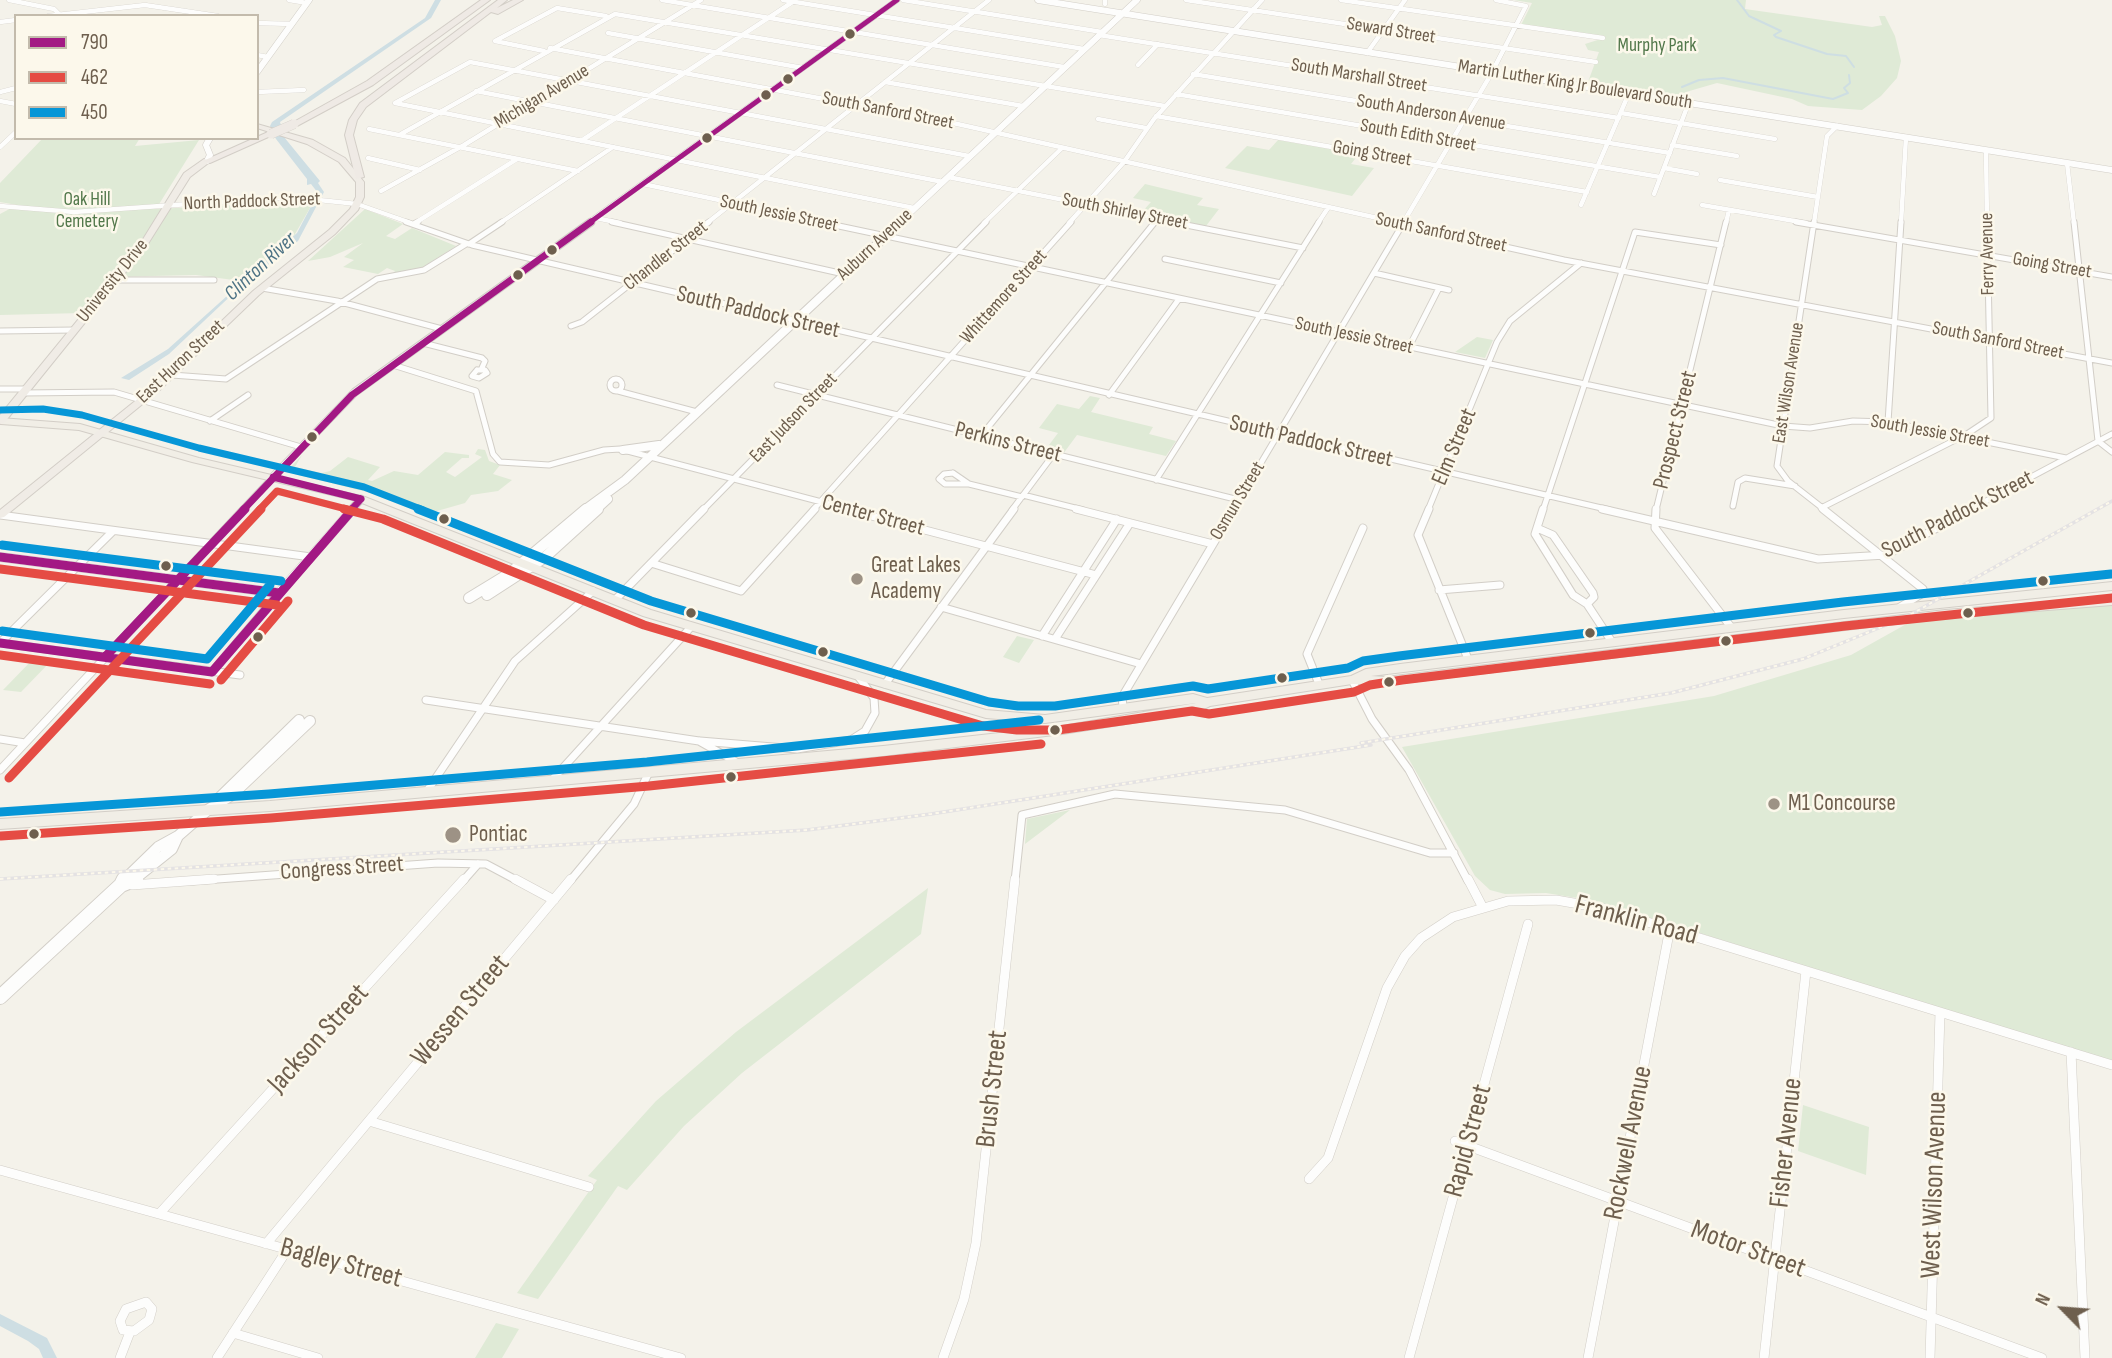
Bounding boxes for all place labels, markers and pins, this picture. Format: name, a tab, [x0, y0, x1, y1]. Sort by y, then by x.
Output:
unlabelled marker	[843, 27, 857, 41]
unlabelled marker	[781, 72, 795, 86]
unlabelled marker	[759, 88, 773, 102]
unlabelled marker	[700, 131, 714, 145]
unlabelled marker	[545, 243, 559, 257]
unlabelled marker	[511, 268, 525, 282]
unlabelled marker	[305, 430, 319, 444]
unlabelled marker	[437, 512, 451, 526]
place label: Great Lakes Academy	[871, 552, 961, 606]
unlabelled marker	[159, 559, 173, 573]
marker: Great Lakes Academy	[849, 571, 865, 587]
unlabelled marker	[2036, 574, 2050, 588]
unlabelled marker	[684, 606, 698, 620]
unlabelled marker	[1961, 606, 1975, 620]
unlabelled marker	[1583, 626, 1597, 640]
unlabelled marker	[251, 630, 265, 644]
unlabelled marker	[1719, 634, 1733, 648]
unlabelled marker	[816, 645, 830, 659]
unlabelled marker	[1275, 671, 1289, 685]
unlabelled marker	[1382, 675, 1396, 689]
unlabelled marker	[1048, 723, 1062, 737]
unlabelled marker	[724, 770, 738, 784]
place label: M1 Concourse	[1788, 790, 1896, 818]
marker: M1 Concourse	[1766, 796, 1782, 812]
place label: Pontiac	[469, 821, 528, 849]
marker: Pontiac	[443, 825, 463, 845]
unlabelled marker	[27, 827, 41, 841]

